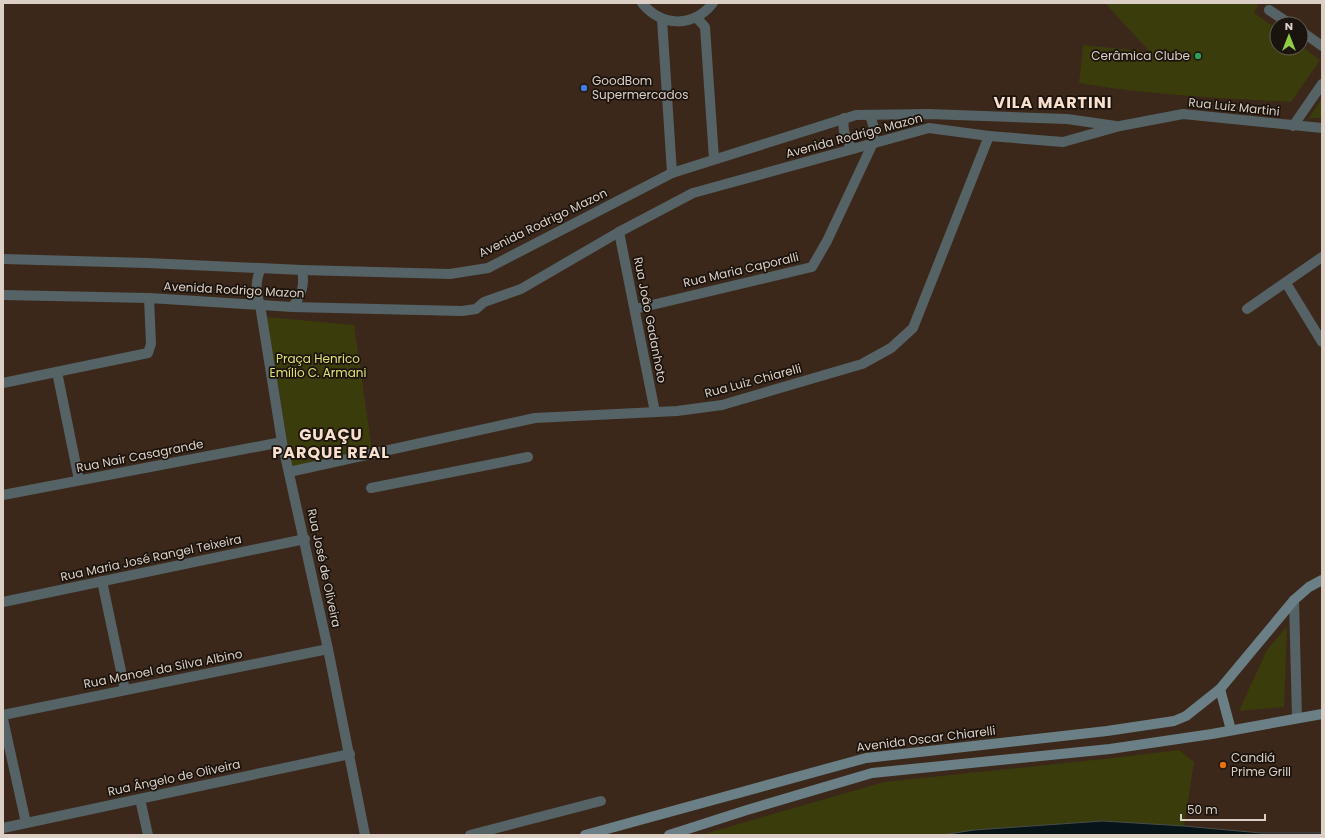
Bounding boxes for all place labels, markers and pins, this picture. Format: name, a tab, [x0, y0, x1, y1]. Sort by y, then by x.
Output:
place label: Cerâmica Clube	[1091, 47, 1190, 64]
marker: Cerâmica Clube	[1193, 51, 1203, 61]
place label: GoodBom Supermercados	[592, 72, 688, 103]
marker: GoodBom Supermercados	[579, 83, 589, 93]
place label: Candiá Prime Grill	[1231, 749, 1291, 780]
marker: Candiá Prime Grill	[1218, 760, 1228, 770]

